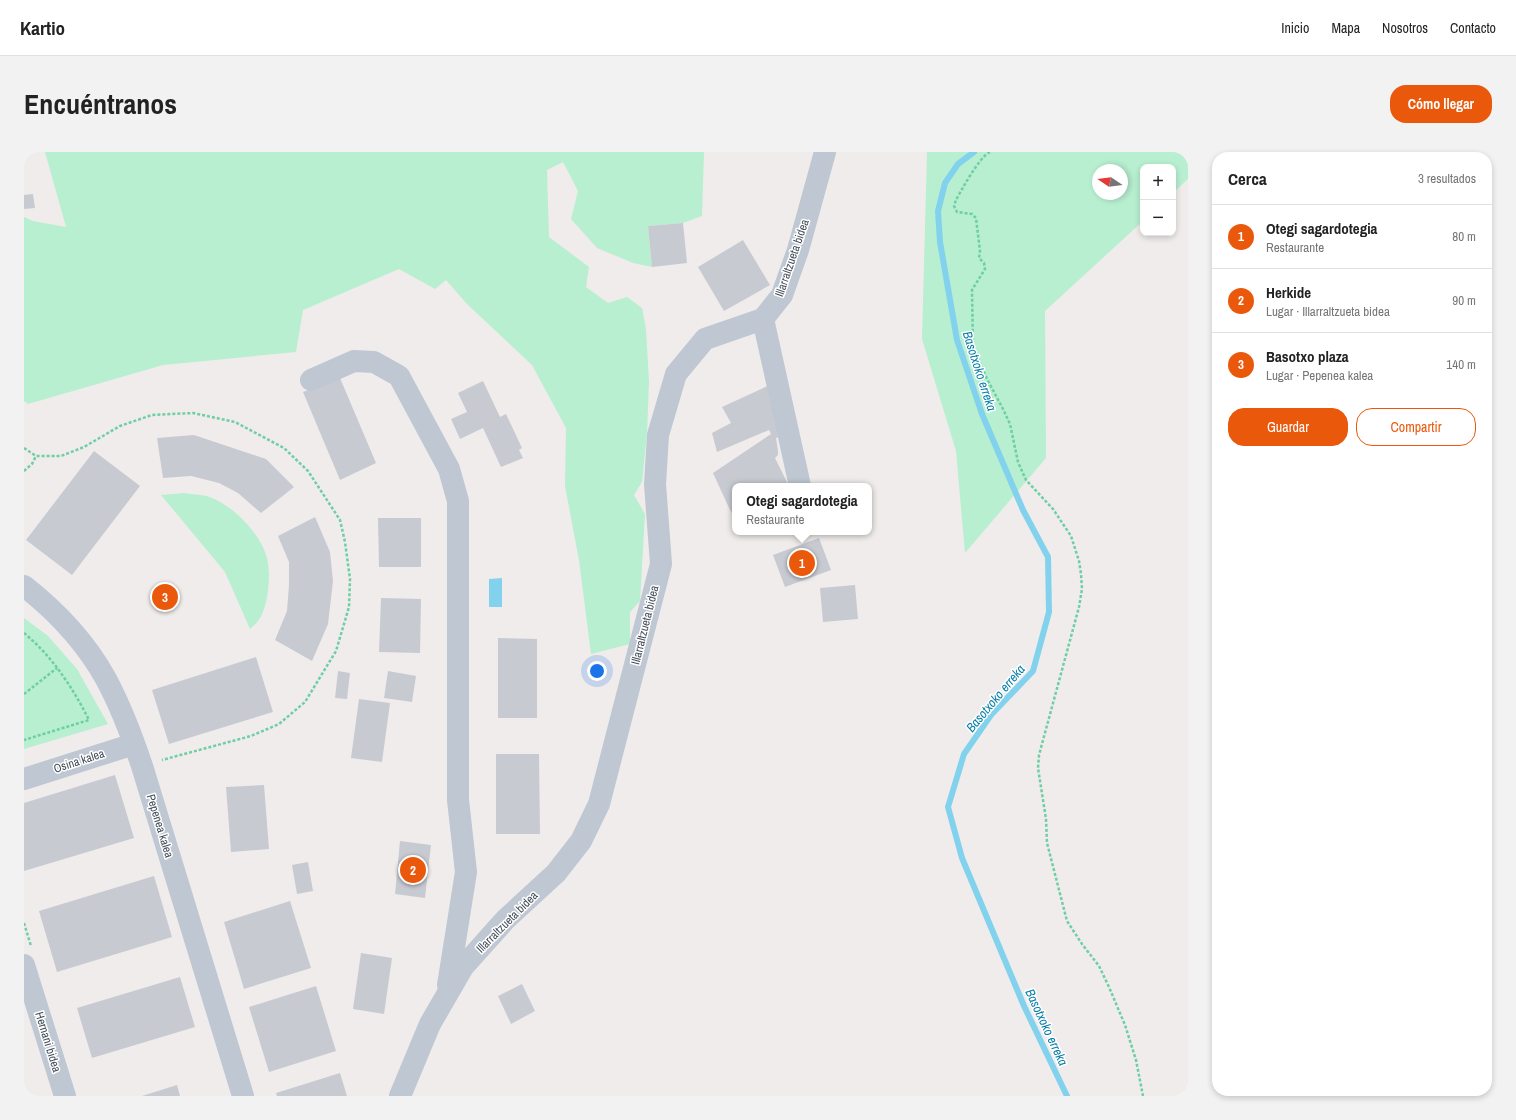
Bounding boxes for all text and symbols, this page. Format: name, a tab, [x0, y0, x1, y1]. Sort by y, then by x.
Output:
text: Kartio	[20, 15, 65, 41]
text: Inicio	[1281, 19, 1309, 37]
text: Mapa	[1331, 19, 1360, 37]
text: Nosotros	[1382, 19, 1428, 37]
text: Contacto	[1450, 19, 1496, 37]
text: Encuéntranos	[24, 85, 177, 123]
button: Cómo llegar	[1390, 85, 1492, 123]
north arrow	[1092, 164, 1128, 200]
map controls	[1140, 164, 1176, 236]
button: +	[1140, 164, 1176, 200]
text: Cerca	[1228, 167, 1267, 190]
text: 3 resultados	[1418, 170, 1476, 187]
button: −	[1140, 200, 1176, 236]
street label: Illarraltzueta bidea	[771, 217, 813, 299]
text: Otegi sagardotegia	[1266, 218, 1377, 239]
text: 1	[1238, 228, 1244, 245]
text: 80 m	[1452, 228, 1476, 245]
text: Restaurante	[1266, 239, 1324, 256]
text: Herkide	[1266, 282, 1311, 303]
text: 2	[1238, 292, 1244, 309]
text: 90 m	[1452, 292, 1476, 309]
text: Lugar · Illarraltzueta bidea	[1266, 303, 1390, 320]
water label: Basotxoko erreka	[959, 329, 1000, 413]
text: Basotxo plaza	[1266, 346, 1349, 367]
text: 3	[1238, 356, 1244, 373]
text: 140 m	[1446, 356, 1476, 373]
text: Lugar · Pepenea kalea	[1266, 367, 1373, 384]
button: Guardar	[1228, 408, 1348, 446]
button: Compartir	[1356, 408, 1476, 446]
popup	[732, 483, 872, 535]
text: Otegi sagardotegia	[746, 490, 858, 511]
text: Restaurante	[746, 511, 804, 528]
pin: 1	[789, 548, 815, 578]
pin: 3	[152, 582, 178, 612]
street label: Illarraltzueta bidea	[627, 583, 663, 666]
your location	[587, 661, 607, 681]
water label: Basotxoko erreka	[962, 661, 1029, 736]
street label: Osina kalea	[52, 745, 107, 777]
street label: Pepenea kalea	[143, 792, 177, 860]
pin: 2	[400, 855, 426, 885]
street label: Illarraltzueta bidea	[473, 887, 542, 956]
water label: Basotxoko erreka	[1021, 986, 1072, 1068]
street label: Hernani bidea	[31, 1010, 65, 1075]

